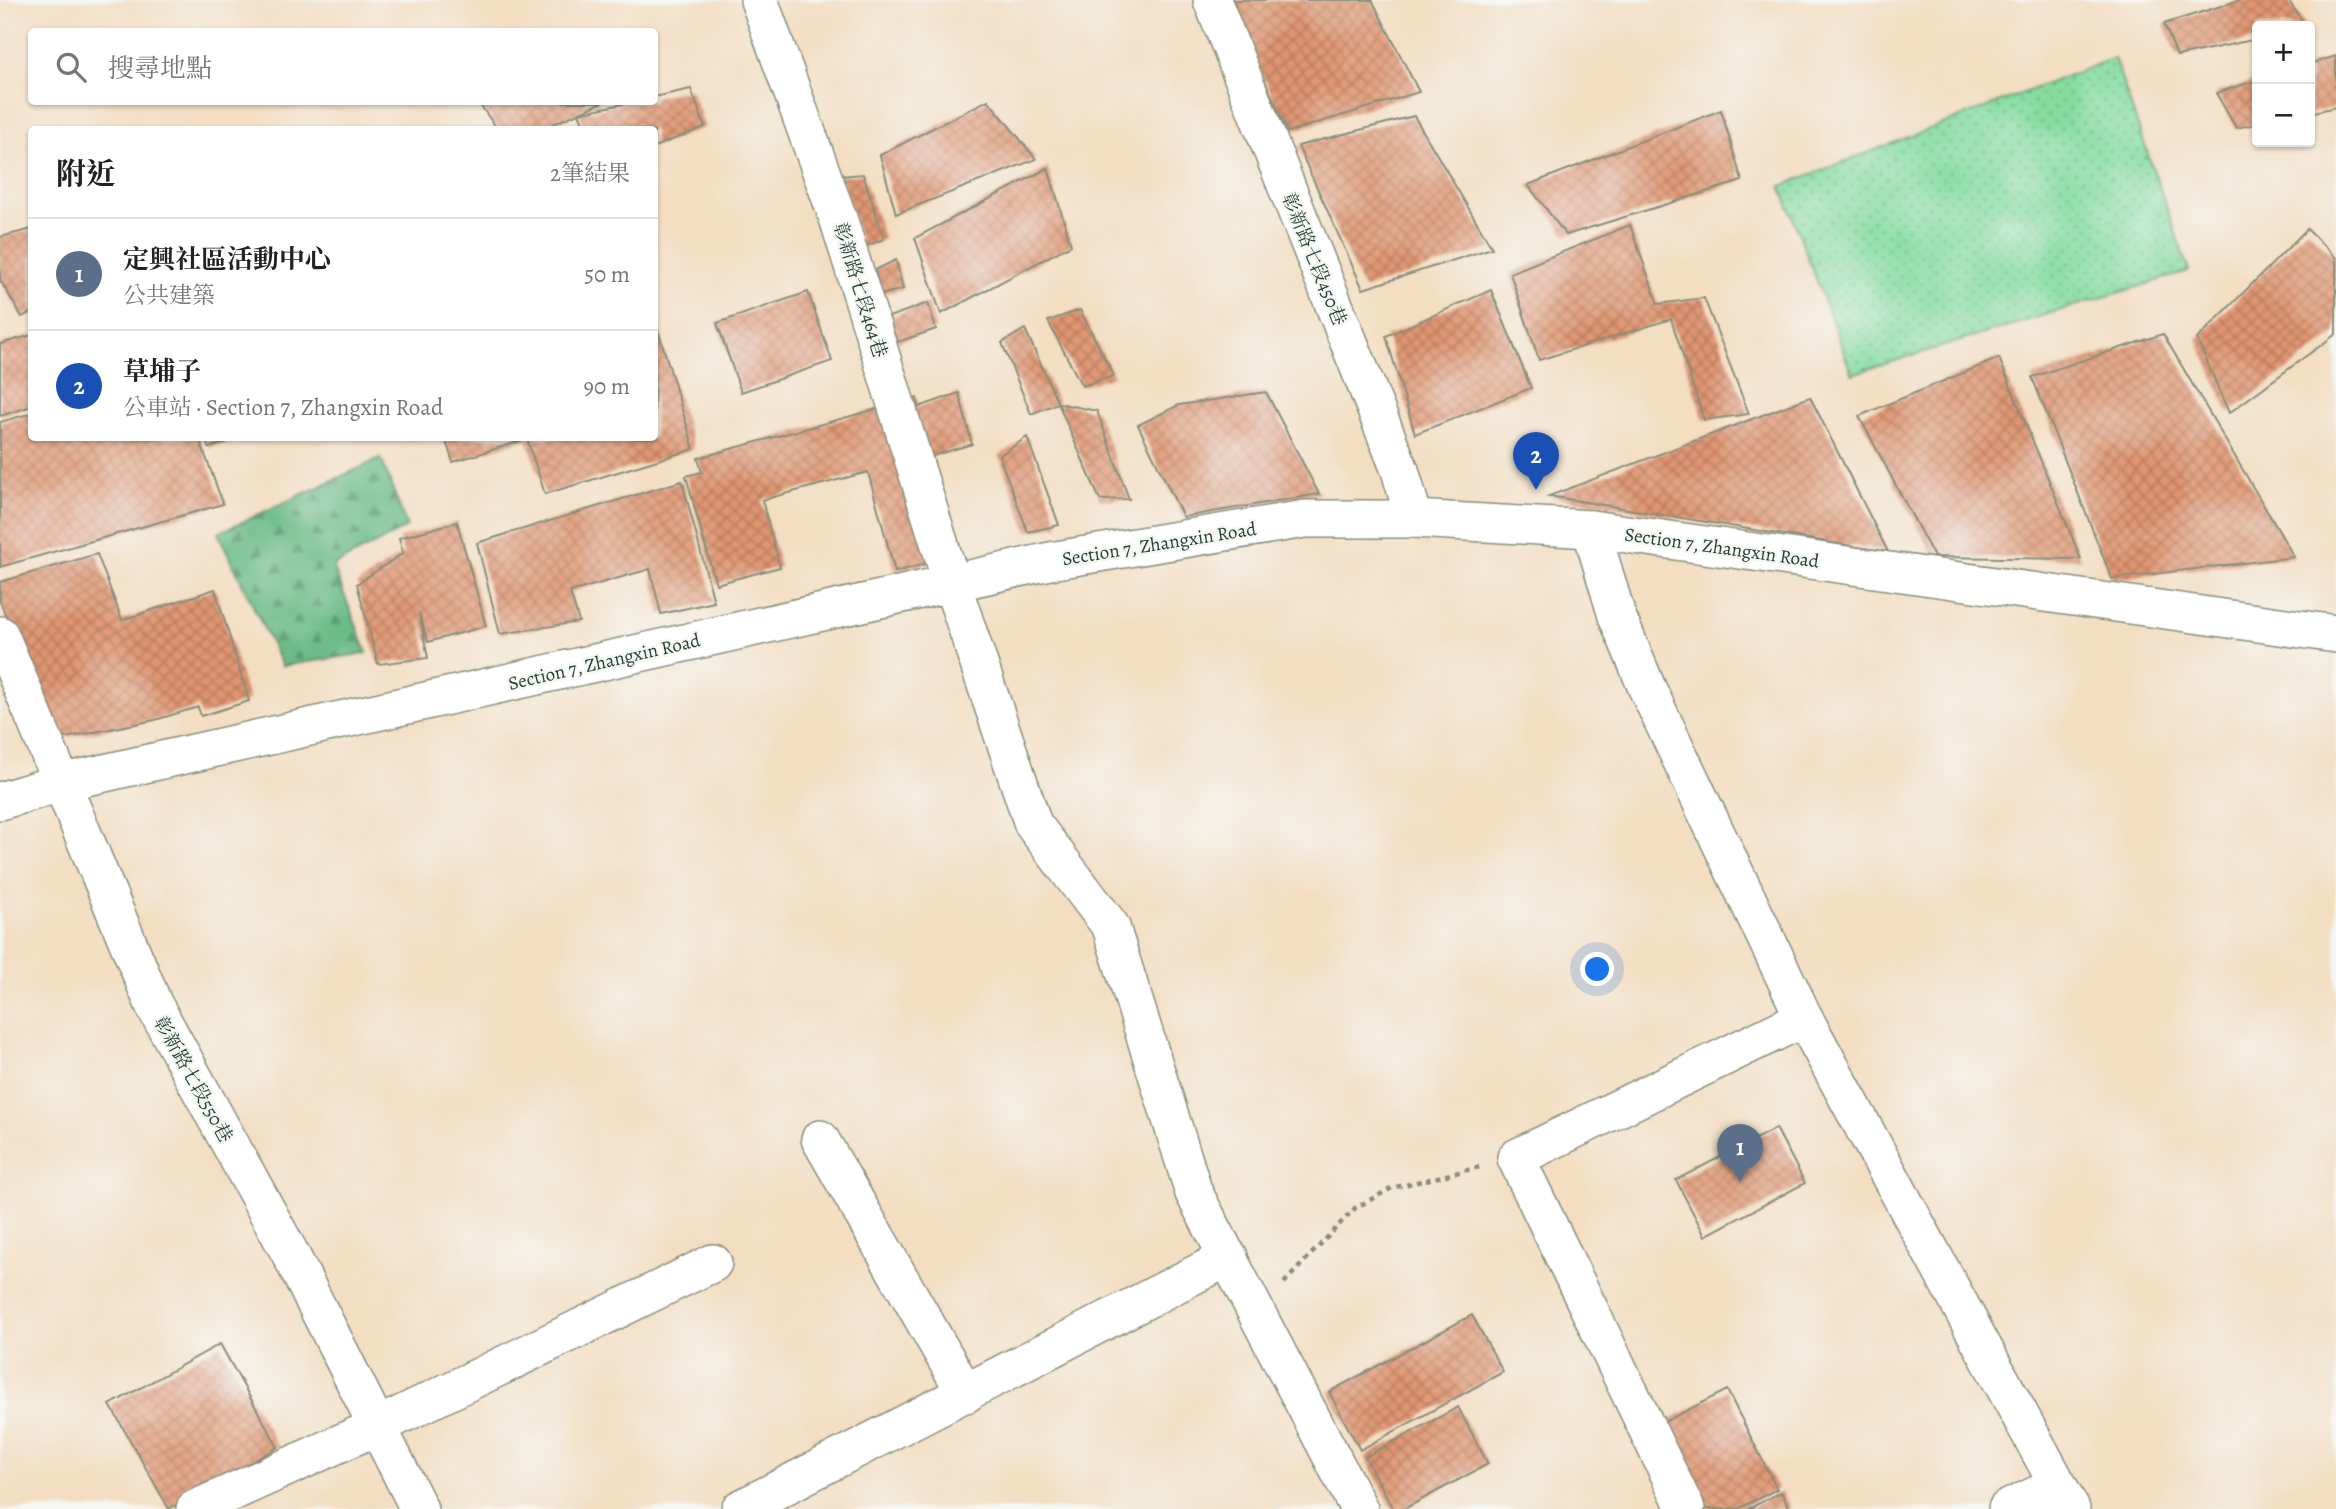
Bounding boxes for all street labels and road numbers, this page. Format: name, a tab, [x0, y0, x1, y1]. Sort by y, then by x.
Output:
street label: 彰新路七段450巷	[1276, 189, 1353, 330]
street label: 彰新路七段464巷	[827, 220, 893, 361]
street label: Section 7, Zhangxin Road	[1060, 516, 1259, 572]
street label: Section 7, Zhangxin Road	[1623, 521, 1822, 575]
street label: Section 7, Zhangxin Road	[506, 627, 704, 697]
street label: 彰新路七段550巷	[148, 1012, 239, 1147]

